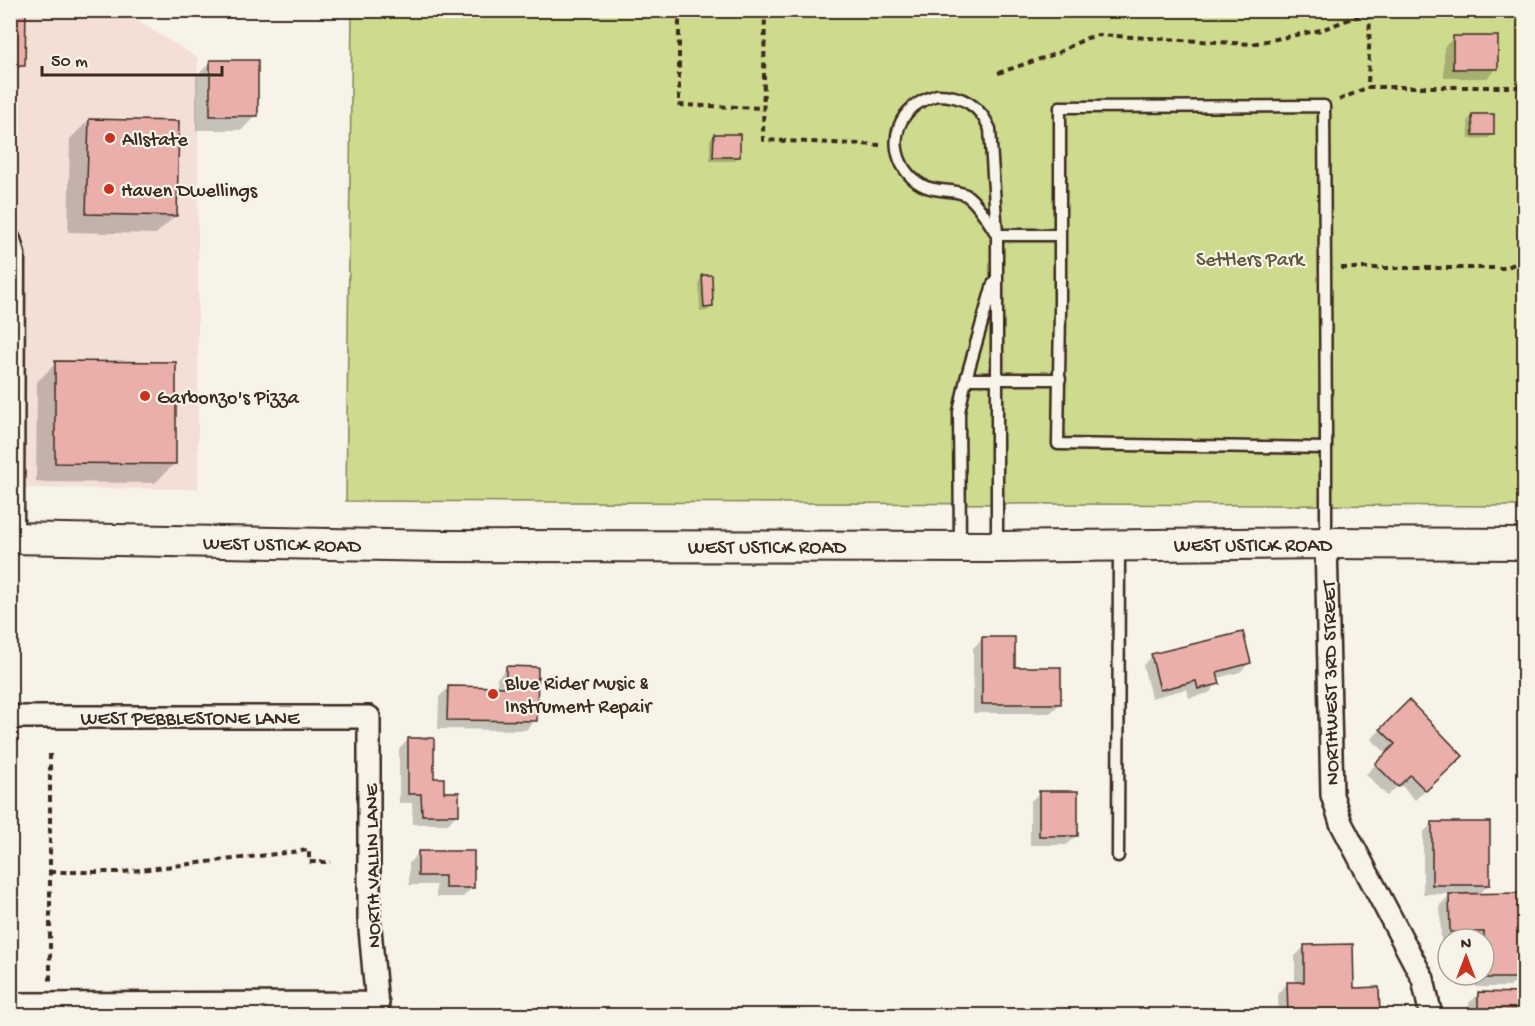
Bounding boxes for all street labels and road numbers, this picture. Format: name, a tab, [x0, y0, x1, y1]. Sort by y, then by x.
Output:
street label: WEST USTICK ROAD	[203, 534, 362, 559]
street label: WEST USTICK ROAD	[1174, 536, 1333, 559]
street label: WEST USTICK ROAD	[688, 538, 847, 561]
street label: NORTHWEST 3RD STREET	[1319, 579, 1346, 785]
street label: WEST PEBBLESTONE LANE	[81, 709, 301, 732]
street label: NORTH VALLIN LANE	[362, 782, 387, 948]

